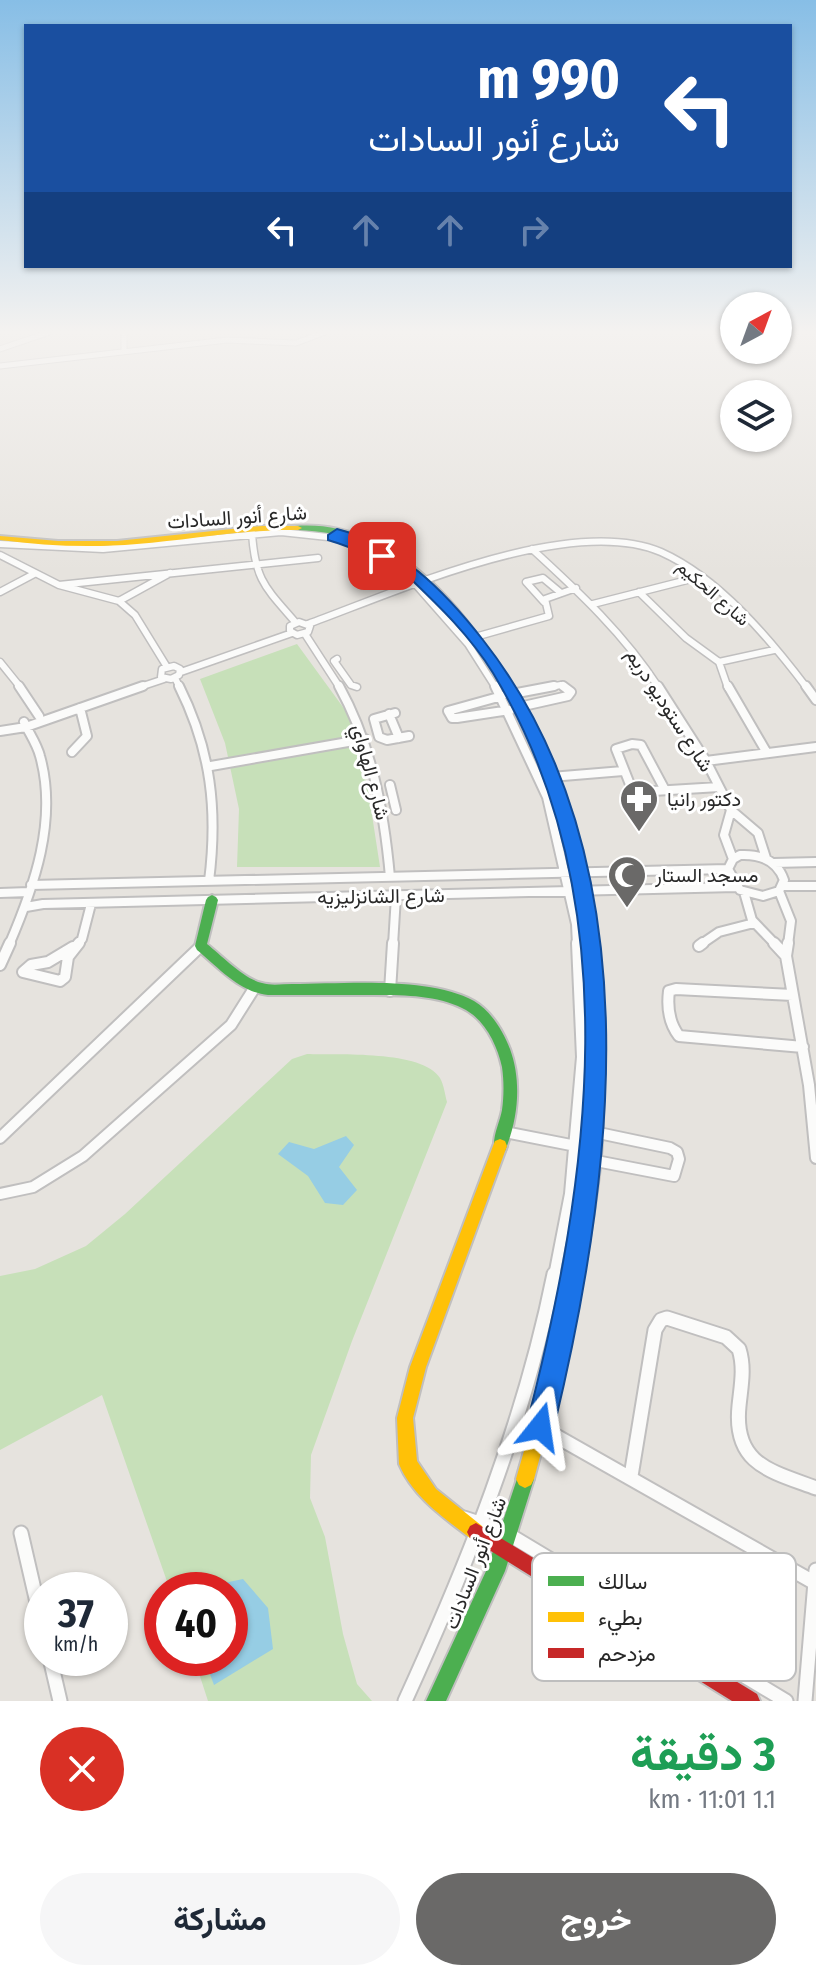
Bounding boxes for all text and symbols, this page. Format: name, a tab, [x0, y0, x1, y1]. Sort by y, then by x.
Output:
text: 990 m	[477, 46, 620, 113]
icon: left	[648, 56, 752, 160]
text: شارع أنور السادات	[368, 117, 620, 161]
icon: left	[260, 208, 304, 252]
icon: ahead	[344, 208, 388, 252]
icon: ahead	[428, 208, 472, 252]
icon: right	[512, 208, 556, 252]
north arrow	[720, 292, 792, 364]
map controls	[720, 292, 792, 452]
button: layers	[720, 380, 792, 452]
street label: شارع أنور السادات	[166, 500, 308, 536]
pin	[348, 522, 416, 590]
icon: arrive	[360, 534, 404, 578]
street label: شارع الحكيم	[671, 555, 754, 631]
street label: شارع ستوديو دريم	[619, 644, 719, 777]
street label: شارع الهاواي	[342, 721, 395, 824]
pharmacy icon: دكتور رانيا	[618, 778, 660, 833]
place label: دكتور رانيا	[667, 787, 741, 812]
mosque icon: مسجد الستار	[606, 854, 648, 909]
place label: مسجد الستار	[654, 863, 759, 888]
street label: شارع الشانزليزيه	[317, 883, 445, 911]
position arrow	[498, 1385, 582, 1469]
street label: شارع أنور السادات	[439, 1493, 513, 1633]
legend	[532, 1553, 796, 1681]
text: سالك	[598, 1568, 647, 1595]
speed limit sign: 40	[144, 1572, 248, 1676]
text: 37	[58, 1590, 94, 1638]
text: بطيء	[598, 1604, 643, 1636]
text: km/h	[54, 1632, 98, 1656]
text: مزدحم	[598, 1640, 656, 1668]
text: 3 دقيقة	[630, 1725, 776, 1783]
button: close	[40, 1727, 124, 1811]
text: 1.1 km · 11:01	[648, 1784, 776, 1815]
button: مشاركة	[40, 1873, 400, 1965]
button: خروج	[416, 1873, 776, 1965]

